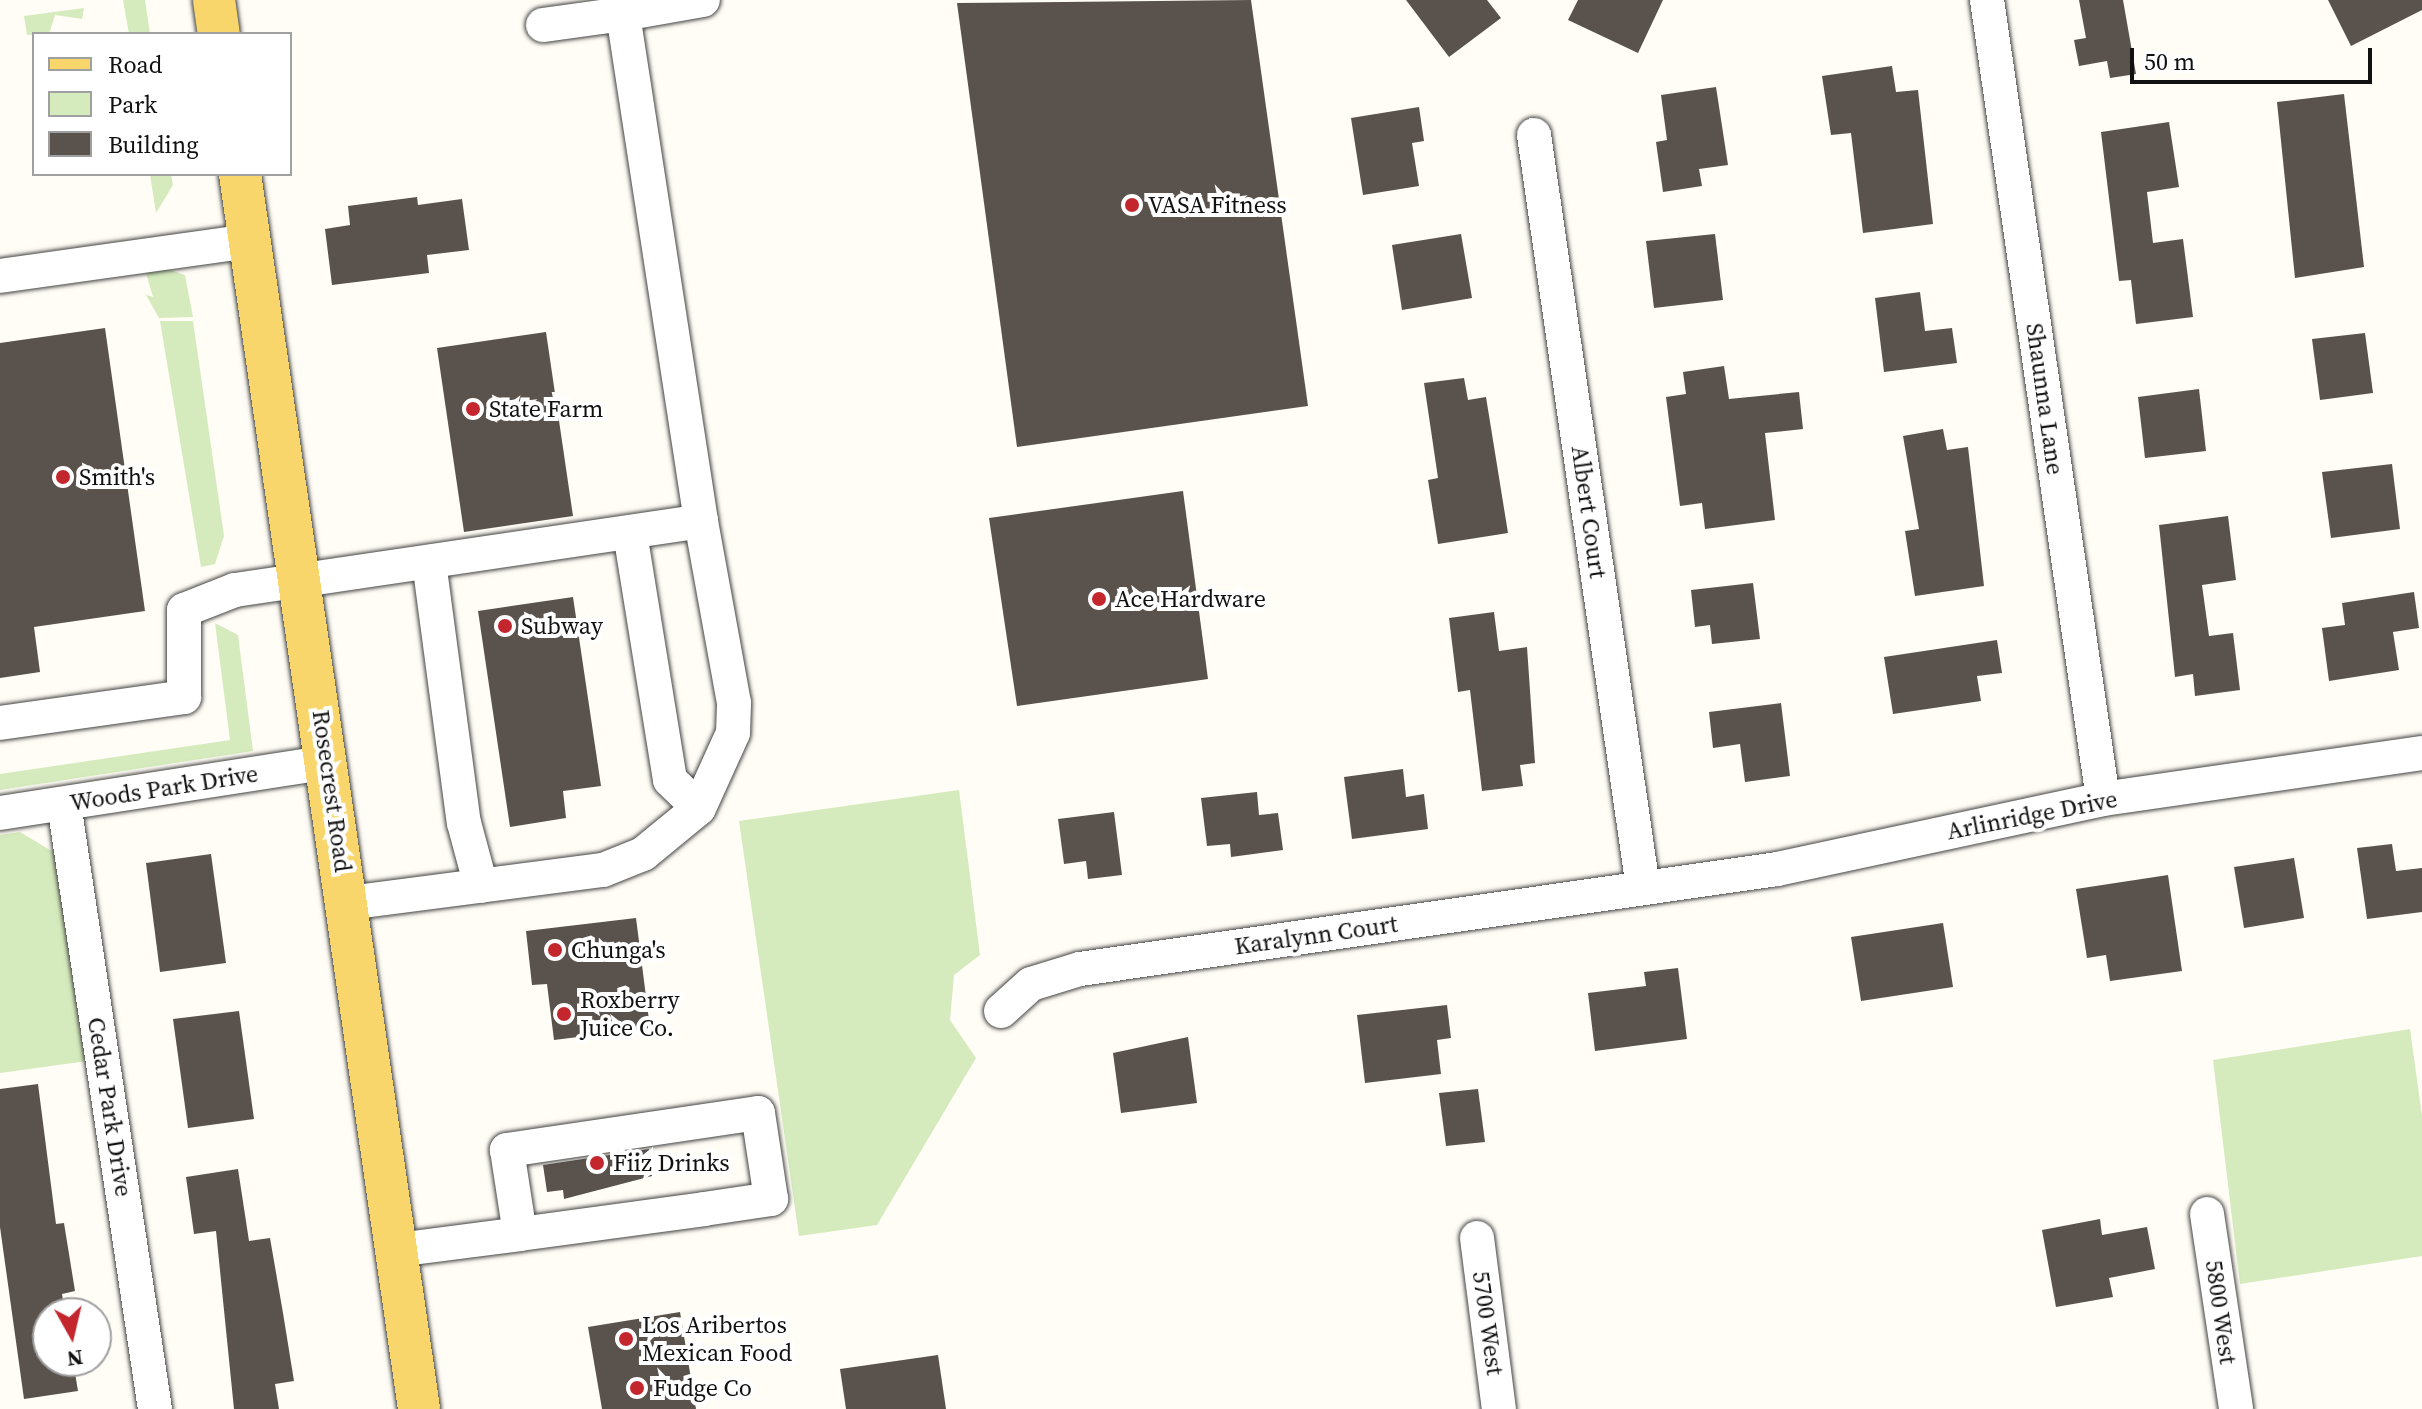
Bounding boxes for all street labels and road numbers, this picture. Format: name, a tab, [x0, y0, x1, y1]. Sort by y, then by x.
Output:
street label: Shaunna Lane	[2020, 321, 2070, 477]
street label: Albert Court	[1565, 444, 1613, 580]
street label: Rosecrest Road	[306, 708, 358, 874]
street label: Woods Park Drive	[68, 759, 260, 817]
street label: Arlinridge Drive	[1944, 784, 2120, 846]
street label: Karalynn Court	[1233, 909, 1399, 961]
street label: Cedar Park Drive	[82, 1015, 138, 1199]
street label: 5800 West	[2199, 1258, 2243, 1366]
street label: 5700 West	[1466, 1269, 1510, 1377]

